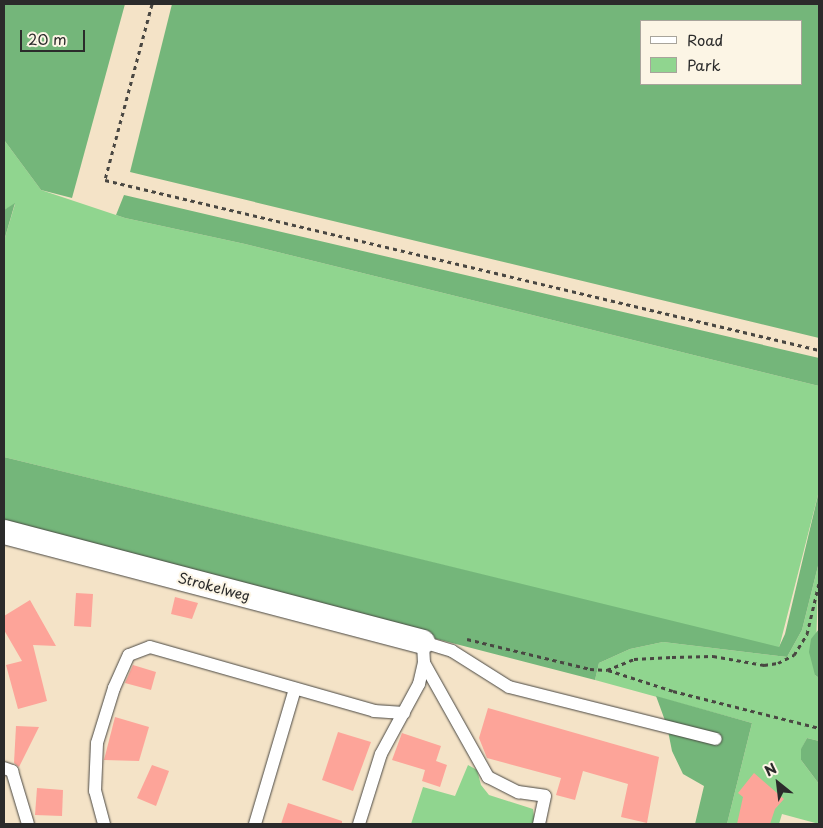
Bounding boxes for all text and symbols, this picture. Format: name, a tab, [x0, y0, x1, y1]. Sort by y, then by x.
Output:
scale bar	[22, 20, 88, 52]
legend	[640, 20, 803, 85]
text: 20 m	[28, 27, 67, 50]
text: Road	[687, 28, 723, 51]
text: Park	[687, 53, 721, 76]
street label: Strokelweg	[176, 569, 252, 605]
north arrow	[753, 758, 803, 808]
text: N	[761, 758, 780, 781]

